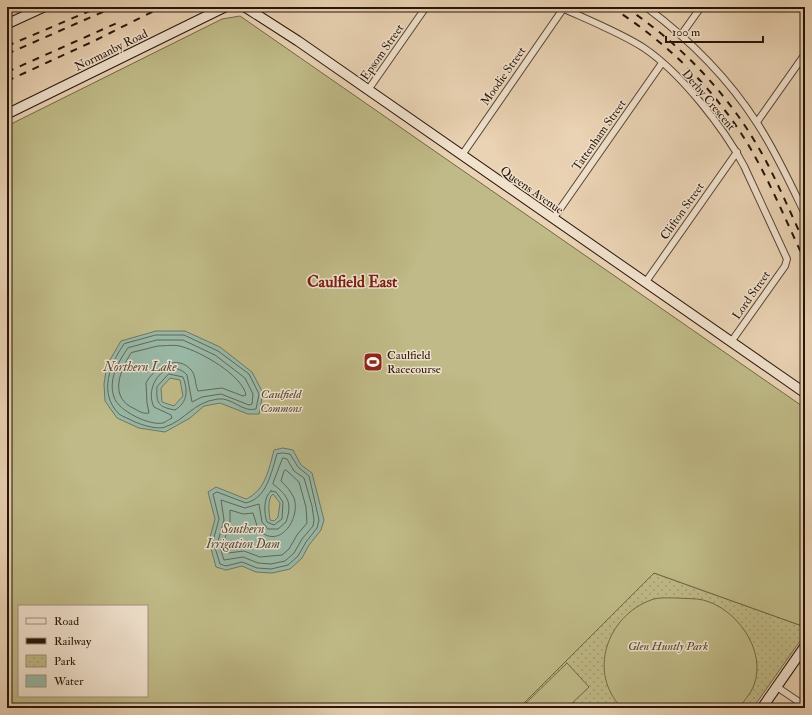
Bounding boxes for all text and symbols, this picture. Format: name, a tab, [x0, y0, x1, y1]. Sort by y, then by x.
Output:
scale bar	[666, 18, 763, 44]
street label: Epsom Street	[358, 21, 407, 83]
text: 100 m	[672, 25, 701, 40]
street label: Normanby Road	[72, 26, 150, 75]
street label: Moodie Street	[478, 44, 529, 109]
street label: Derby Crescent	[679, 67, 739, 134]
street label: Tattenham Street	[569, 97, 630, 174]
street label: Queens Avenue	[497, 163, 566, 218]
street label: Clifton Street	[657, 180, 708, 243]
street label: Lord Street	[729, 268, 774, 323]
district label: Caulfield East	[307, 272, 398, 292]
place label: Caulfield Racecourse	[387, 348, 441, 377]
sports icon: Caulfield Racecourse	[362, 351, 384, 373]
water label: Northern Lake	[103, 359, 177, 375]
park label: Caulfield Commons	[260, 387, 302, 416]
water label: Southern Irrigation Dam	[205, 521, 280, 552]
legend	[18, 605, 148, 697]
text: Road	[54, 614, 79, 629]
text: Railway	[54, 634, 92, 649]
park label: Glen Huntly Park	[628, 639, 708, 654]
text: Park	[54, 654, 76, 669]
text: Water	[53, 674, 84, 689]

